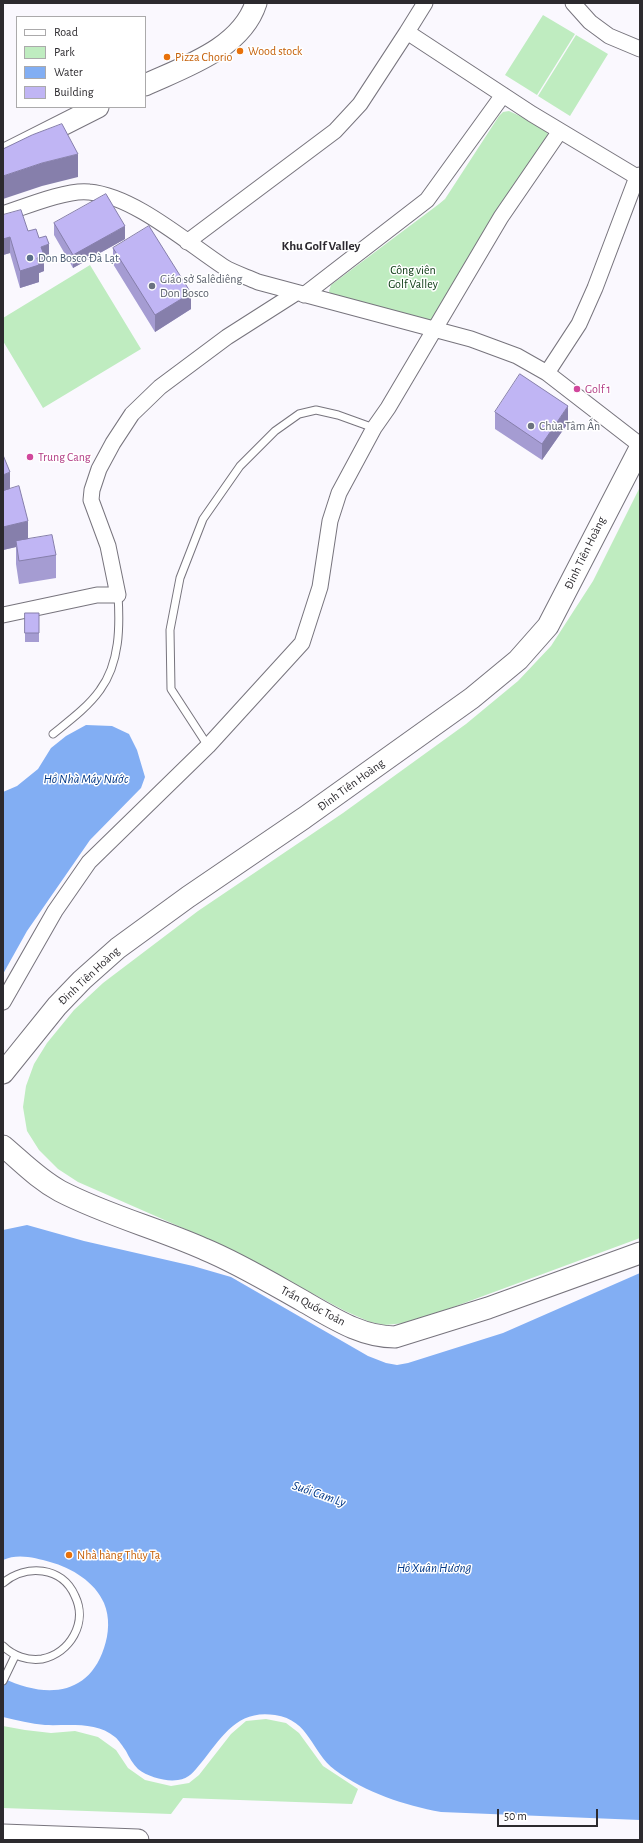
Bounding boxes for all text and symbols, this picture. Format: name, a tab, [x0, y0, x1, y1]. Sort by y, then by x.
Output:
legend	[16, 16, 146, 108]
text: Road	[54, 26, 78, 38]
place label: Wood stock	[248, 44, 302, 58]
text: Park	[54, 46, 75, 58]
marker: Wood stock	[235, 46, 245, 56]
place label: Pizza Chorio	[175, 50, 232, 64]
marker: Pizza Chorio	[162, 52, 172, 62]
text: Water	[54, 66, 83, 78]
text: Building	[54, 86, 94, 98]
district label: Khu Golf Valley	[282, 238, 360, 254]
place label: Don Bosco Đà Lạt	[38, 251, 119, 265]
marker: Don Bosco Đà Lạt	[25, 253, 35, 263]
park label: Công viên Golf Valley	[388, 263, 438, 291]
place label: Giáo sở Salêdiêng Don Bosco	[160, 272, 242, 300]
marker: Giáo sở Salêdiêng Don Bosco	[147, 281, 157, 291]
place label: Golf 1	[585, 382, 611, 396]
marker: Golf 1	[572, 384, 582, 394]
place label: Chùa Tâm Ấn	[539, 419, 600, 433]
marker: Chùa Tâm Ấn	[526, 421, 536, 431]
place label: Trung Cang	[38, 450, 91, 464]
marker: Trung Cang	[25, 452, 35, 462]
street label: Đinh Tiên Hoàng	[561, 514, 609, 592]
street label: Đinh Tiên Hoàng	[315, 756, 387, 814]
water label: Hồ Nhà Máy Nước	[44, 771, 128, 787]
street label: Đinh Tiên Hoàng	[55, 944, 123, 1008]
street label: Trần Quốc Toản	[278, 1283, 348, 1329]
water label: Suối Cam Ly	[290, 1478, 348, 1510]
place label: Nhà hàng Thủy Tạ	[77, 1548, 160, 1562]
marker: Nhà hàng Thủy Tạ	[64, 1550, 74, 1560]
water label: Hồ Xuân Hương	[397, 1560, 471, 1576]
scale bar	[499, 1801, 600, 1827]
text: 50 m	[504, 1810, 527, 1822]

